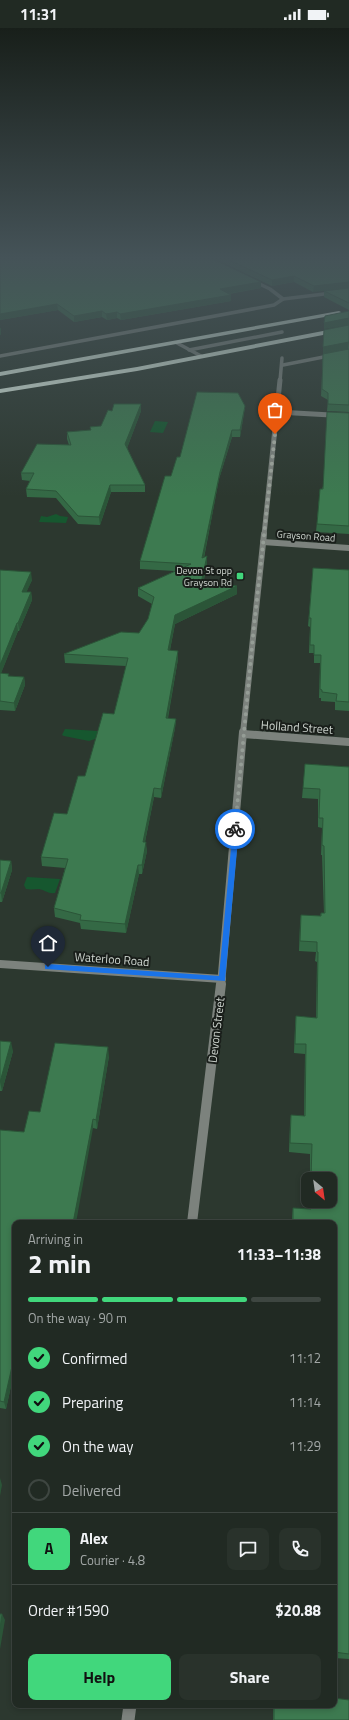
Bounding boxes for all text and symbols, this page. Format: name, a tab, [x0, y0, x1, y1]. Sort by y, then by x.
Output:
text: 11:31	[20, 3, 57, 26]
pin	[258, 393, 292, 434]
icon: bag	[264, 399, 286, 421]
street label: Grayson Road	[276, 526, 336, 546]
place label: Devon St opp Grayson Rd	[176, 563, 232, 590]
marker: Devon St opp Grayson Rd	[235, 571, 245, 581]
street label: Holland Street	[260, 715, 335, 739]
courier	[215, 809, 255, 849]
icon: bike	[224, 818, 246, 840]
pin	[31, 926, 65, 967]
icon: home	[37, 932, 59, 954]
street label: Waterloo Road	[74, 947, 150, 971]
street label: Devon Street	[203, 995, 230, 1064]
north arrow	[301, 1172, 337, 1208]
map controls	[301, 1172, 337, 1208]
text: Arriving in	[28, 1229, 83, 1249]
text: 11:33–11:38	[237, 1243, 321, 1266]
text: 2 min	[28, 1244, 91, 1283]
text: On the way · 90 m	[28, 1308, 127, 1328]
icon: check	[28, 1347, 50, 1369]
text: Confirmed	[62, 1347, 127, 1370]
text: 11:12	[289, 1348, 321, 1368]
icon: check	[28, 1391, 50, 1413]
text: Preparing	[62, 1391, 123, 1414]
text: 11:14	[289, 1392, 321, 1412]
icon: check	[28, 1435, 50, 1457]
text: On the way	[62, 1435, 134, 1458]
text: 11:29	[289, 1436, 321, 1456]
text: Delivered	[62, 1479, 121, 1502]
text: Alex	[80, 1527, 108, 1550]
button: chat	[227, 1528, 269, 1570]
button: phone	[279, 1528, 321, 1570]
text: A	[44, 1537, 54, 1560]
text: Courier · 4.8	[80, 1550, 145, 1570]
text: Order #1590	[28, 1599, 109, 1622]
text: $20.88	[275, 1599, 321, 1622]
button: Help	[28, 1654, 171, 1700]
button: Share	[179, 1654, 321, 1700]

